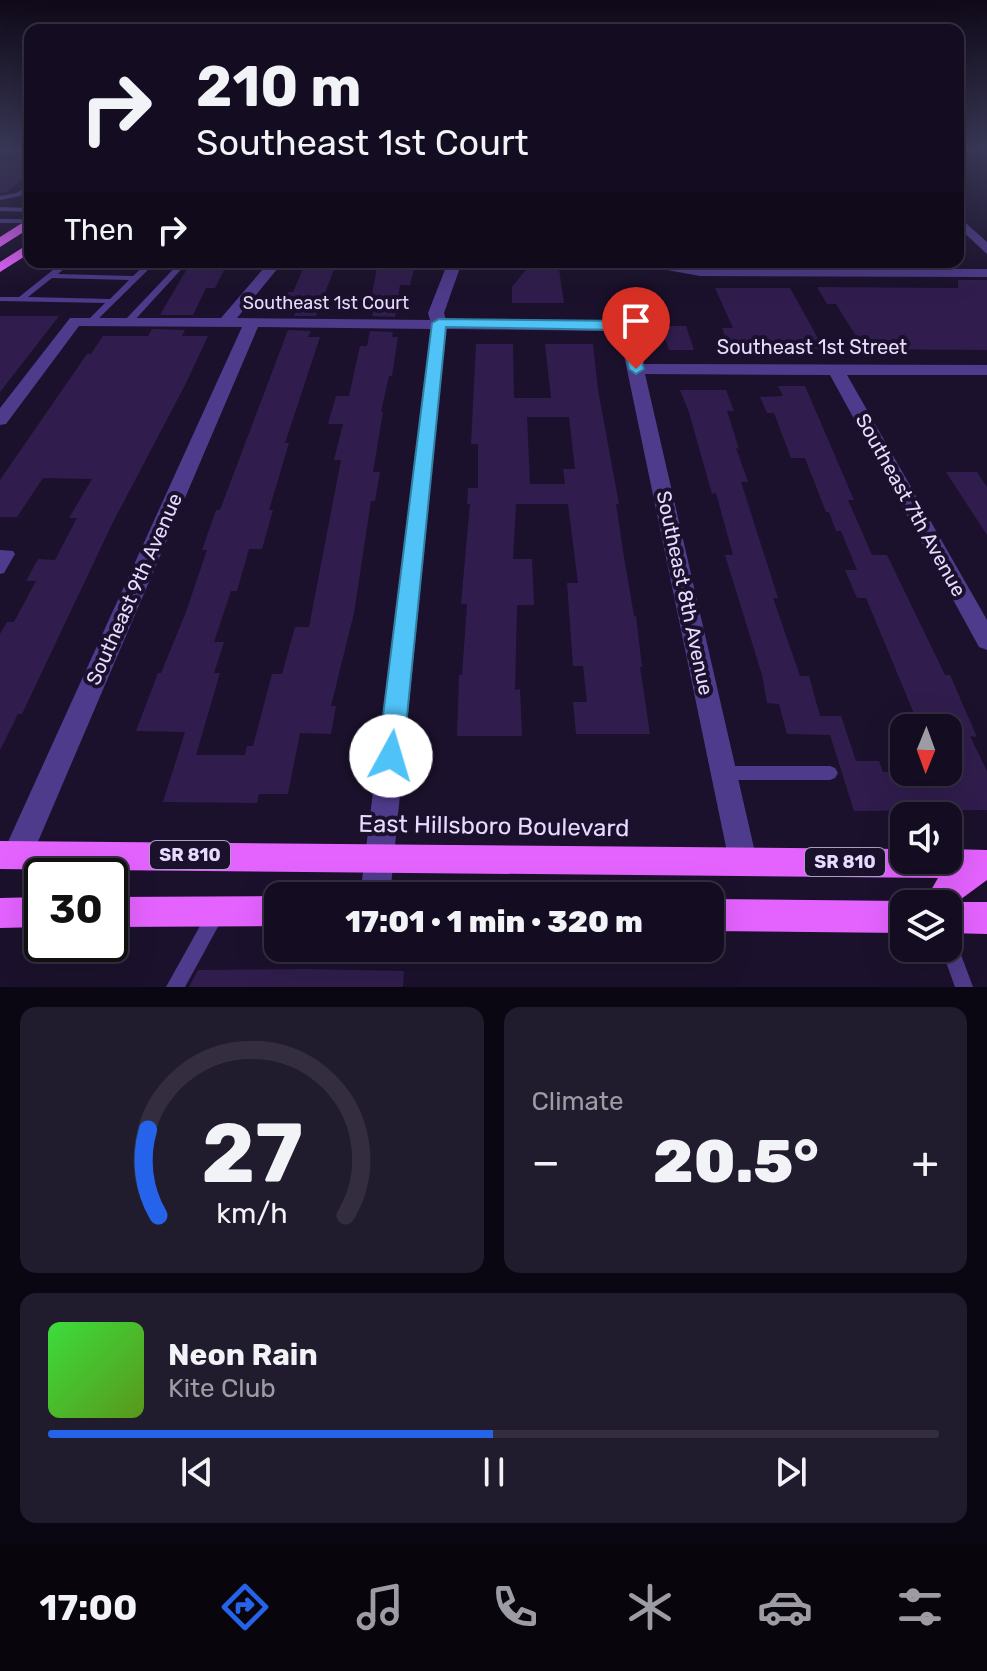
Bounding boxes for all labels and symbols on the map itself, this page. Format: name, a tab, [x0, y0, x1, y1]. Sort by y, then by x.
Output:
pin	[602, 287, 670, 369]
street label: Southeast 1st Court	[243, 292, 409, 314]
street label: Southeast 1st Street	[717, 335, 907, 359]
street label: Southeast 7th Avenue	[851, 409, 971, 601]
street label: Southeast 9th Avenue	[81, 489, 187, 689]
street label: Southeast 8th Avenue	[652, 489, 718, 697]
position arrow	[349, 714, 433, 798]
north arrow	[890, 714, 962, 786]
street label: East Hillsboro Boulevard	[358, 810, 630, 842]
road number: SR 810	[150, 841, 230, 869]
road number: SR 810	[805, 848, 885, 876]
speed limit sign: 30	[24, 858, 128, 962]

